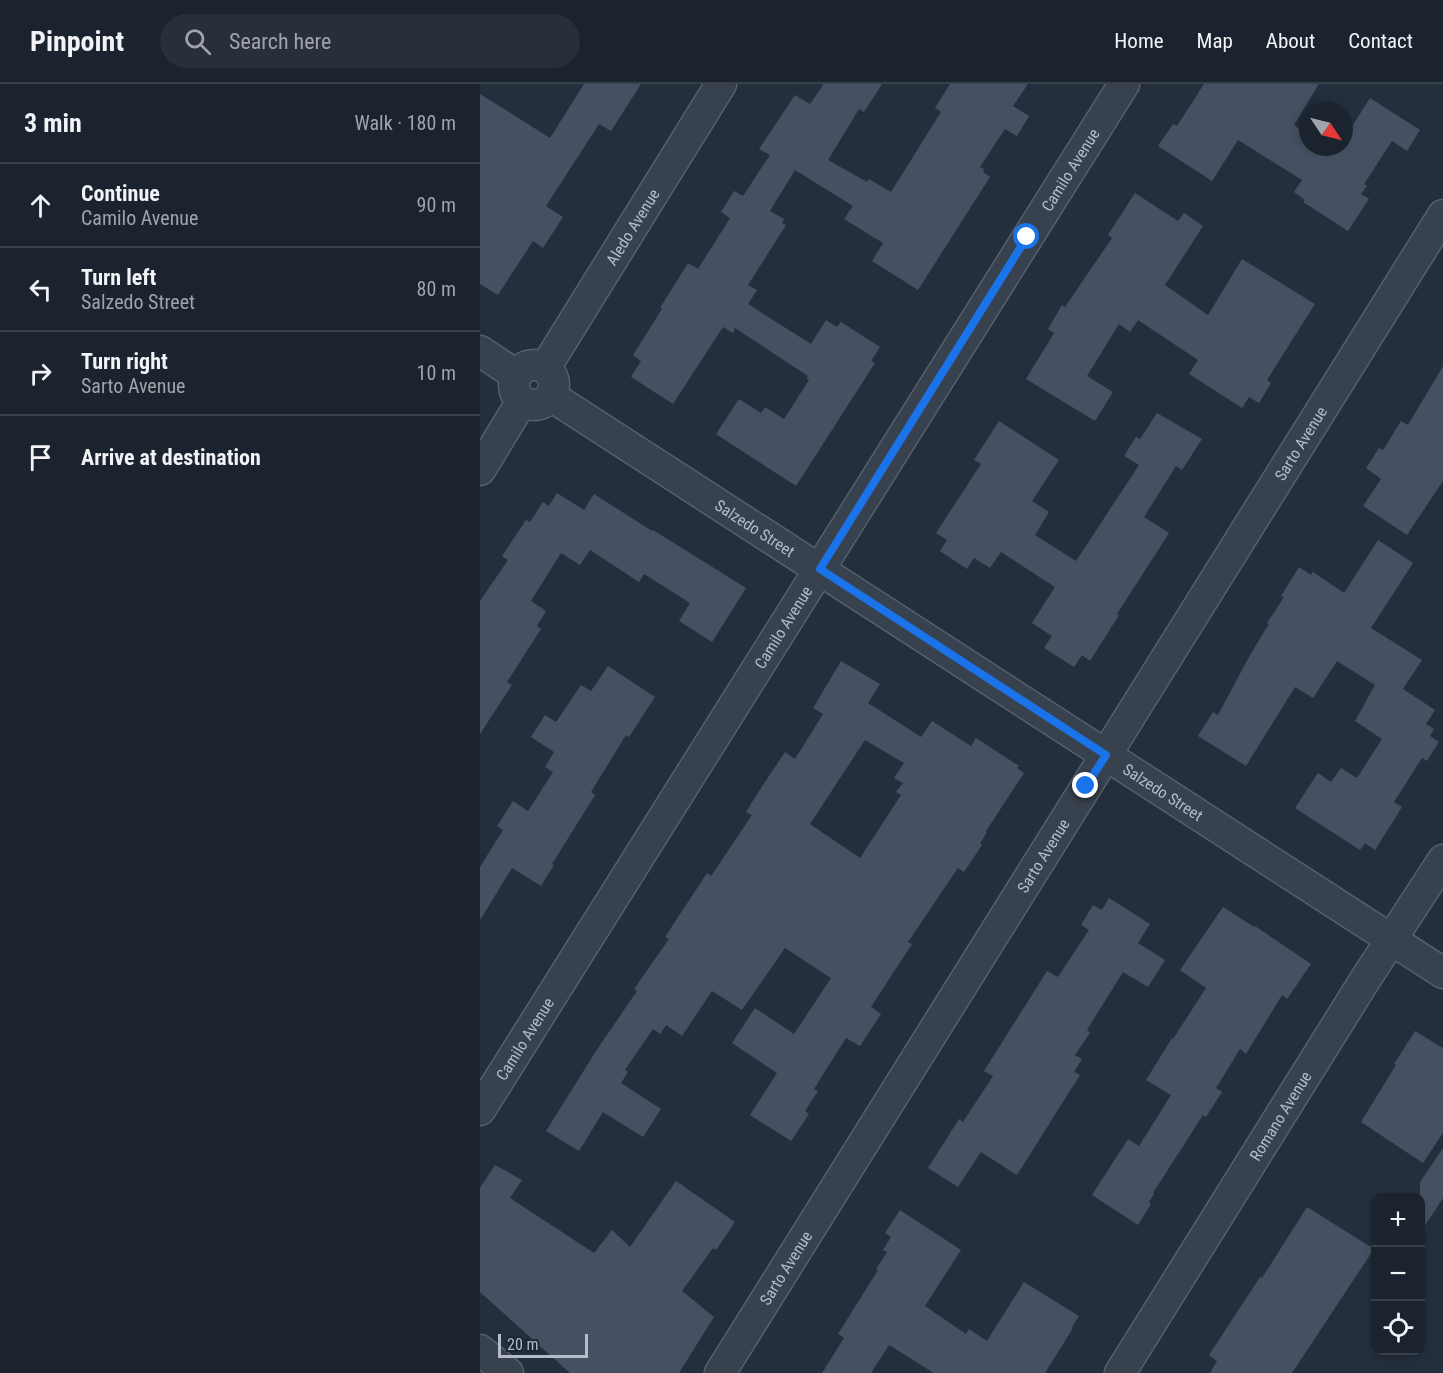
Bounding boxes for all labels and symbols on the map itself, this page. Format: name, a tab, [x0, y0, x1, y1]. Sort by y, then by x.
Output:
north arrow	[1299, 102, 1353, 156]
street label: Camilo Avenue	[1038, 125, 1104, 215]
street label: Aledo Avenue	[602, 186, 664, 269]
route start	[1013, 223, 1039, 249]
street label: Sarto Avenue	[1271, 403, 1331, 484]
street label: Salzedo Street	[711, 496, 798, 561]
street label: Camilo Avenue	[750, 583, 816, 672]
street label: Salzedo Street	[1119, 760, 1206, 825]
route end	[1072, 772, 1098, 798]
street label: Sarto Avenue	[1013, 815, 1074, 896]
street label: Camilo Avenue	[492, 994, 558, 1084]
street label: Romano Avenue	[1246, 1068, 1316, 1164]
street label: Sarto Avenue	[756, 1228, 816, 1309]
scale bar	[498, 1331, 588, 1358]

